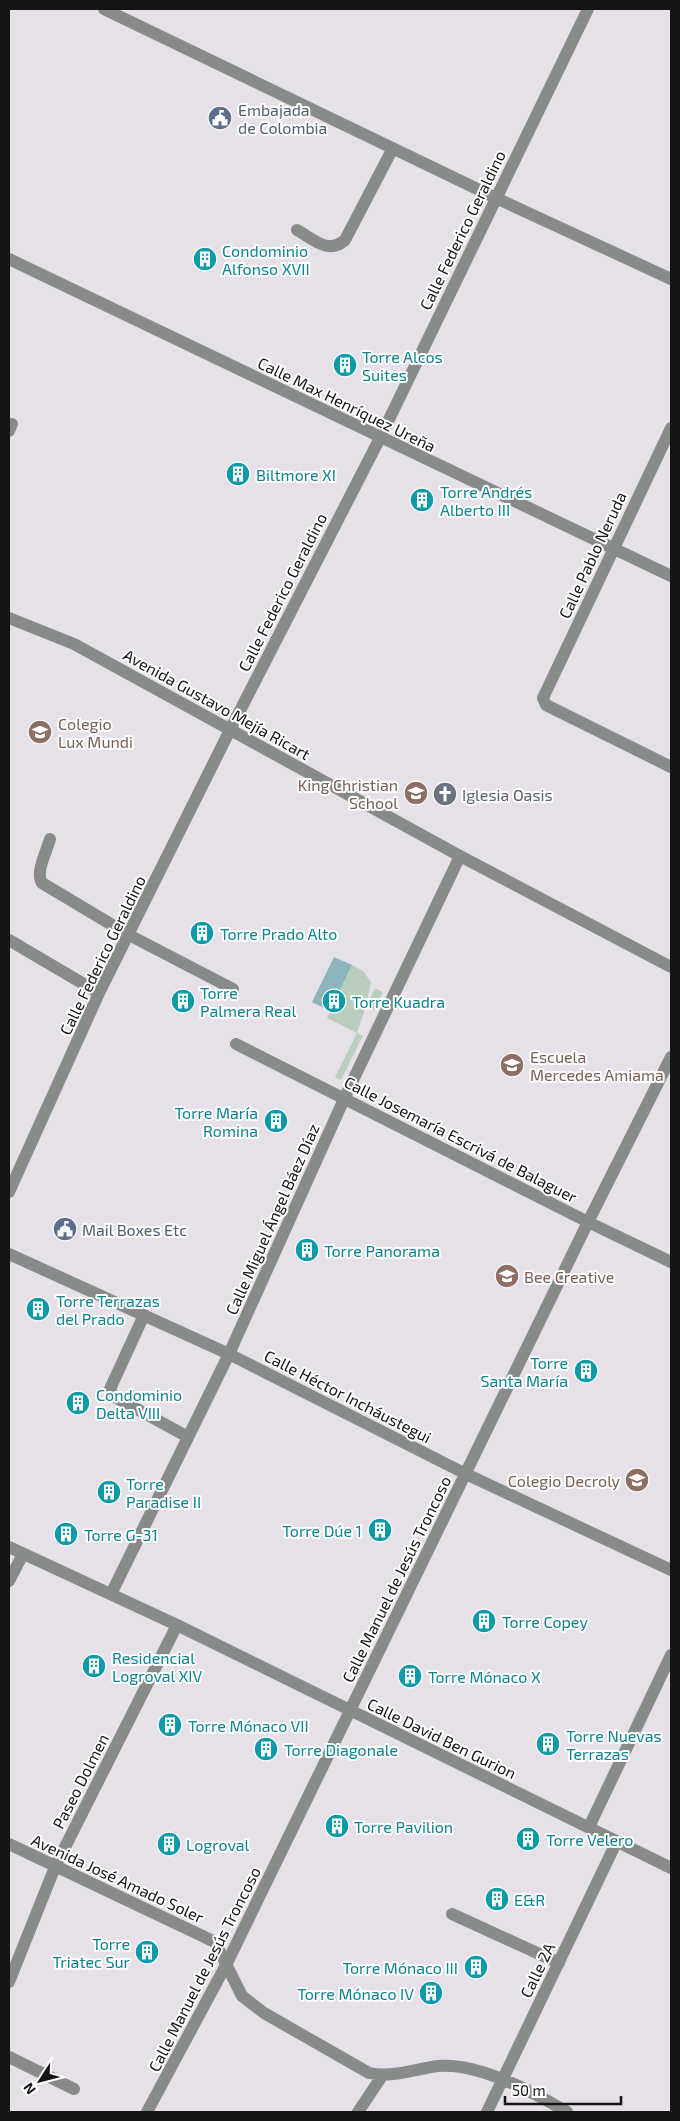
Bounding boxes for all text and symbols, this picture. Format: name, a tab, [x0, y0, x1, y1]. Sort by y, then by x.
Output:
place label: Embajada de Colombia	[238, 100, 327, 137]
public building icon: Embajada de Colombia	[207, 105, 233, 131]
street label: Calle Federico Geraldino	[415, 147, 509, 313]
place label: Condominio Alfonso XVII	[222, 241, 310, 278]
building icon: Condominio Alfonso XVII	[192, 246, 218, 272]
place label: Torre Alcos Suites	[362, 347, 443, 384]
building icon: Torre Alcos Suites	[332, 352, 358, 378]
street label: Calle Max Henríquez Ureña	[255, 353, 439, 455]
building icon: Biltmore XI	[225, 461, 251, 487]
place label: Biltmore XI	[256, 465, 336, 484]
place label: Torre Andrés Alberto III	[440, 482, 532, 519]
building icon: Torre Andrés Alberto III	[409, 487, 435, 513]
street label: Calle Pablo Neruda	[554, 489, 630, 621]
street label: Calle Federico Geraldino	[234, 510, 330, 674]
street label: Avenida Gustavo Mejía Ricart	[120, 645, 314, 764]
place label: Colegio Lux Mundi	[58, 714, 133, 751]
school or university icon: Colegio Lux Mundi	[27, 719, 53, 745]
place label: King Christian School	[298, 775, 398, 812]
school or university icon: King Christian School	[403, 780, 429, 806]
church icon: Iglesia Oasis	[432, 781, 458, 807]
place label: Iglesia Oasis	[462, 785, 553, 804]
street label: Calle Federico Geraldino	[55, 872, 149, 1038]
building icon: Torre Prado Alto	[189, 920, 215, 946]
place label: Torre Prado Alto	[220, 924, 337, 943]
place label: Torre Palmera Real	[200, 983, 296, 1020]
building icon: Torre Palmera Real	[170, 988, 196, 1014]
building icon: Torre Kuadra	[321, 988, 347, 1014]
place label: Torre Kuadra	[352, 992, 445, 1011]
place label: Escuela Mercedes Amiama	[530, 1047, 664, 1084]
school or university icon: Escuela Mercedes Amiama	[499, 1052, 525, 1078]
street label: Calle Josemaría Escrivá de Balaguer	[341, 1072, 581, 1206]
place label: Torre María Romina	[175, 1103, 258, 1140]
building icon: Torre María Romina	[263, 1108, 289, 1134]
street label: Calle Miguel Ángel Báez Díaz	[221, 1121, 323, 1317]
public building icon: Mail Boxes Etc	[52, 1216, 78, 1242]
place label: Mail Boxes Etc	[82, 1220, 187, 1239]
building icon: Torre Panorama	[294, 1237, 320, 1263]
place label: Torre Panorama	[324, 1241, 440, 1260]
school or university icon: Bee Creative	[494, 1263, 520, 1289]
place label: Bee Creative	[524, 1267, 614, 1286]
place label: Torre Terrazas del Prado	[56, 1291, 160, 1328]
building icon: Torre Terrazas del Prado	[25, 1296, 51, 1322]
street label: Calle Héctor Incháustegui	[261, 1346, 435, 1446]
place label: Torre Santa María	[480, 1353, 568, 1390]
building icon: Torre Santa María	[573, 1358, 599, 1384]
place label: Condominio Delta VIII	[96, 1385, 182, 1422]
building icon: Condominio Delta VIII	[65, 1390, 91, 1416]
school or university icon: Colegio Decroly	[624, 1467, 650, 1493]
place label: Colegio Decroly	[508, 1471, 621, 1490]
street label: Calle Manuel de Jesús Troncoso	[338, 1473, 454, 1685]
place label: Torre Paradise II	[126, 1474, 201, 1511]
building icon: Torre Paradise II	[96, 1479, 122, 1505]
building icon: Torre Dúe 1	[367, 1517, 393, 1543]
building icon: Torre G-31	[53, 1521, 79, 1547]
place label: Torre Dúe 1	[282, 1521, 362, 1540]
place label: Torre G-31	[84, 1525, 158, 1544]
building icon: Torre Copey	[471, 1608, 497, 1634]
place label: Torre Copey	[502, 1612, 588, 1631]
place label: Residencial Logroval XIV	[112, 1648, 202, 1685]
building icon: Residencial Logroval XIV	[81, 1653, 107, 1679]
building icon: Torre Mónaco X	[397, 1663, 423, 1689]
place label: Torre Mónaco X	[428, 1667, 541, 1686]
street label: Calle David Ben Gurion	[364, 1694, 520, 1782]
building icon: Torre Mónaco VII	[157, 1712, 183, 1738]
place label: Torre Mónaco VII	[188, 1716, 309, 1735]
place label: Torre Nuevas Terrazas	[566, 1726, 662, 1763]
street label: Paseo Dolmen	[48, 1730, 112, 1832]
building icon: Torre Nuevas Terrazas	[535, 1731, 561, 1757]
building icon: Torre Diagonale	[253, 1736, 279, 1762]
place label: Torre Diagonale	[284, 1740, 398, 1759]
building icon: Torre Pavilion	[324, 1813, 350, 1839]
place label: Torre Pavilion	[354, 1817, 453, 1836]
building icon: Torre Velero	[515, 1826, 541, 1852]
street label: Avenida José Amado Soler	[29, 1830, 208, 1927]
place label: Torre Velero	[546, 1830, 633, 1849]
building icon: Logroval	[156, 1831, 182, 1857]
place label: Logroval	[186, 1835, 250, 1854]
street label: Calle Manuel de Jesús Troncoso	[144, 1863, 264, 2075]
building icon: E&R	[484, 1886, 510, 1912]
place label: E&R	[514, 1890, 545, 1909]
place label: Torre Triatec Sur	[52, 1934, 131, 1971]
building icon: Torre Triatec Sur	[134, 1939, 160, 1965]
street label: Calle 2A	[516, 1939, 558, 2000]
building icon: Torre Mónaco III	[463, 1954, 489, 1980]
place label: Torre Mónaco III	[342, 1958, 458, 1977]
building icon: Torre Mónaco IV	[418, 1980, 444, 2006]
place label: Torre Mónaco IV	[297, 1984, 414, 2003]
north arrow	[15, 2056, 65, 2106]
scale bar	[505, 2074, 621, 2106]
text: N	[19, 2080, 39, 2098]
text: 50 m	[512, 2081, 546, 2099]

